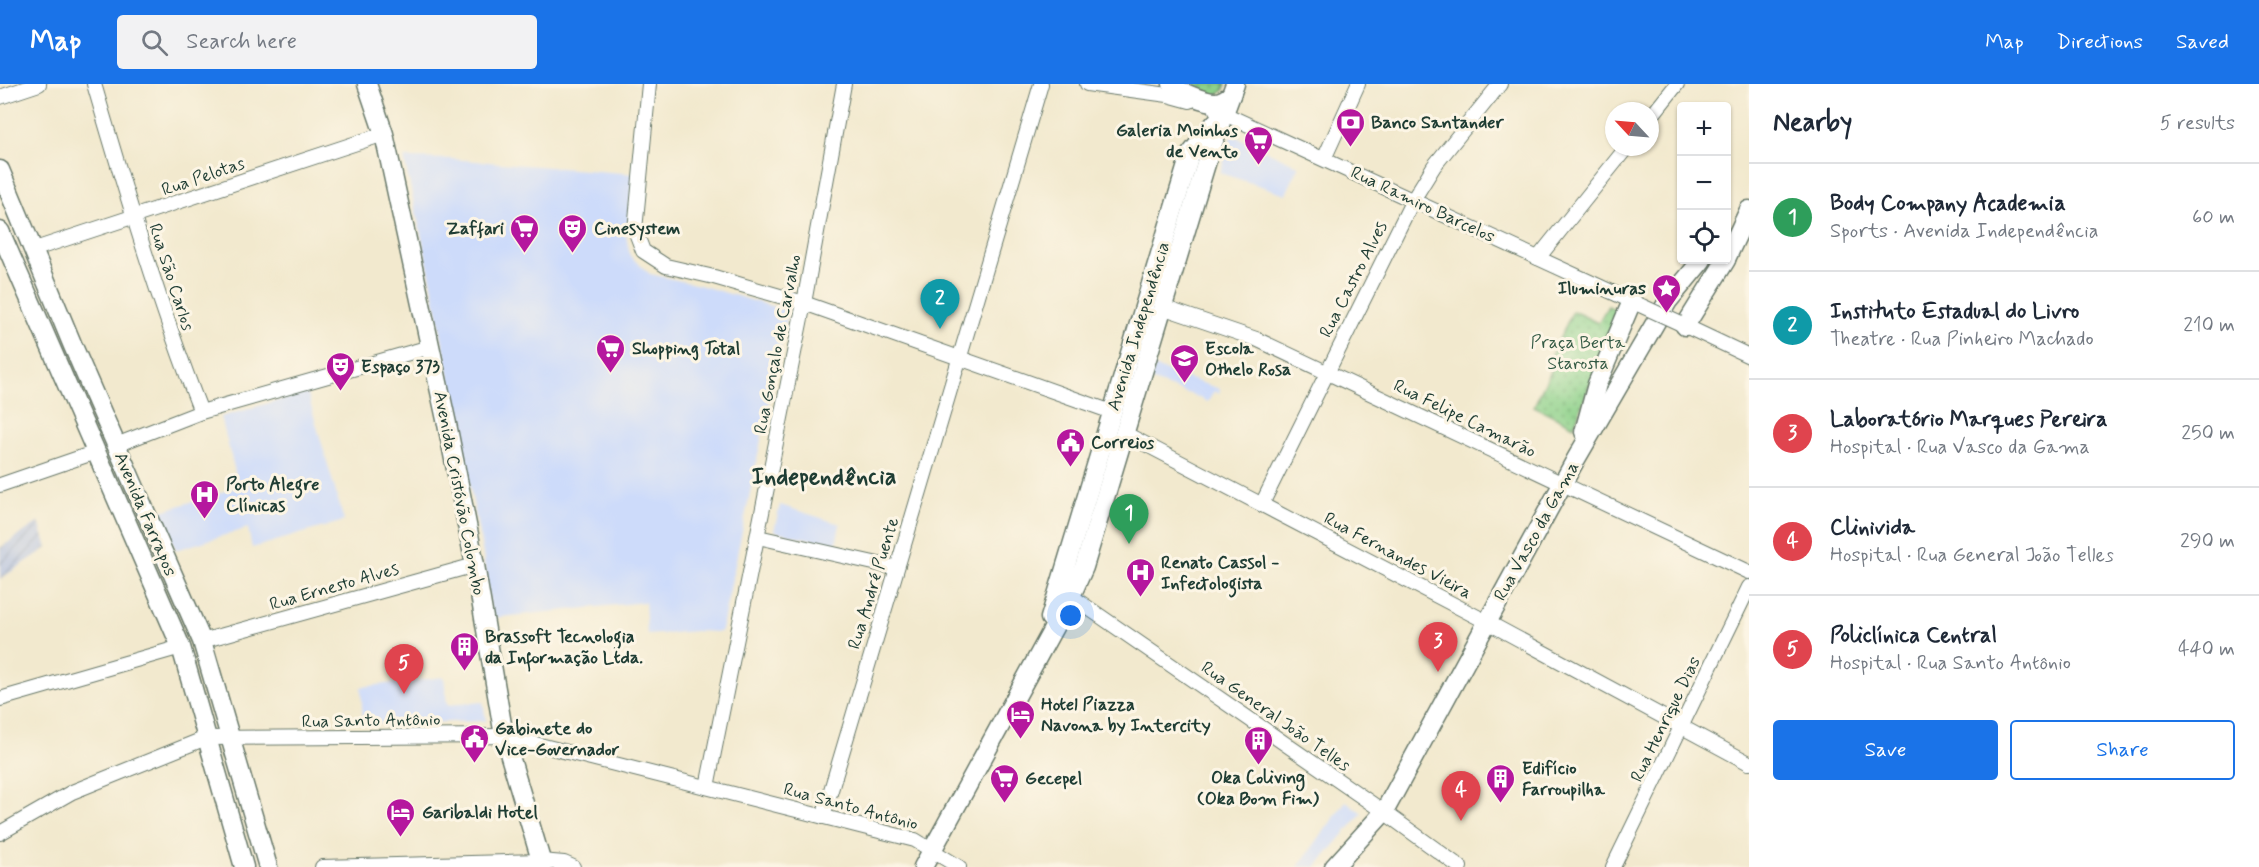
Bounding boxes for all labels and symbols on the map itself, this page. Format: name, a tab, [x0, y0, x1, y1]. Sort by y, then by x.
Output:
north arrow	[1605, 102, 1659, 156]
bank icon: Banco Santander	[1334, 106, 1366, 148]
place label: Banco Santander	[1371, 111, 1504, 135]
place label: Galeria Moinhos de Vento	[1116, 119, 1238, 164]
supermarket icon: Galeria Moinhos de Vento	[1243, 124, 1275, 166]
street label: Rua Pelotas	[159, 151, 248, 202]
street label: Rua Ramiro Barcelos	[1346, 161, 1499, 249]
supermarket icon: Zaffari	[509, 212, 541, 254]
theatre icon: Cinesystem	[557, 212, 589, 254]
place label: Zaffari	[446, 217, 504, 241]
place label: Cinesystem	[594, 217, 680, 241]
street label: Rua Castro Alves	[1314, 217, 1394, 342]
street label: Rua São Carlos	[142, 221, 200, 334]
street label: Avenida Independência	[1102, 239, 1176, 414]
street label: Rua Gonçalo de Carvalho	[749, 252, 807, 436]
place icon: Iluminuras	[1651, 272, 1683, 314]
place label: Iluminuras	[1558, 277, 1646, 301]
pin: 2	[920, 280, 960, 329]
park label: Praça Berta Starosta	[1531, 331, 1626, 376]
supermarket icon: Shopping Total	[595, 332, 627, 374]
place label: Shopping Total	[632, 337, 740, 361]
place label: Escola Othelo Rosa	[1205, 337, 1291, 382]
school or university icon: Escola Othelo Rosa	[1168, 342, 1200, 384]
theatre icon: Espaço 373	[324, 350, 356, 392]
place label: Espaço 373	[361, 355, 440, 379]
street label: Rua Felipe Camarão	[1389, 374, 1540, 464]
street label: Avenida Cristóvão Colombo	[427, 389, 491, 597]
public building icon: Correios	[1054, 426, 1086, 468]
place label: Correios	[1091, 431, 1154, 455]
street label: Avenida Farrapos	[108, 449, 182, 580]
street label: Rua Vasco da Gama	[1489, 458, 1585, 605]
district label: Independência	[752, 462, 897, 493]
place label: Porto Alegre Clínicas	[226, 473, 319, 518]
hospital icon: Porto Alegre Clínicas	[189, 478, 221, 520]
pin: 1	[1110, 494, 1148, 544]
street label: Rua Fernandes Vieira	[1320, 507, 1476, 605]
street label: Rua André Puente	[842, 514, 905, 652]
place label: Renato Cassol - Infectologista	[1161, 551, 1279, 598]
hospital icon: Renato Cassol - Infectologista	[1124, 556, 1156, 598]
street label: Rua Ernesto Alves	[267, 557, 402, 617]
your location	[1056, 601, 1085, 630]
pin: 3	[1418, 622, 1458, 672]
place label: Brassoft Tecnologia da Informação Ltda.	[485, 625, 643, 672]
building icon: Brassoft Tecnologia da Informação Ltda.	[448, 630, 480, 672]
pin: 5	[384, 644, 424, 694]
street label: Rua Henrique Dias	[1625, 653, 1707, 786]
street label: Rua General João Telles	[1196, 656, 1355, 778]
place label: Hotel Piazza Navona by Intercity	[1041, 693, 1211, 738]
hotel icon: Hotel Piazza Navona by Intercity	[1004, 698, 1036, 740]
street label: Rua Santo Antônio	[301, 708, 441, 734]
place label: Gabinete do Vice-Governador	[495, 717, 620, 762]
public building icon: Gabinete do Vice-Governador	[458, 722, 490, 764]
building icon: Oka Coliving (Oka Bom Fim)	[1242, 724, 1274, 766]
place label: Edifício Farroupilha	[1522, 757, 1606, 802]
supermarket icon: Gecepel	[988, 762, 1020, 804]
building icon: Edifício Farroupilha	[1485, 762, 1517, 804]
place label: Oka Coliving (Oka Bom Fim)	[1197, 766, 1320, 811]
place label: Gecepel	[1025, 767, 1082, 791]
pin: 4	[1442, 772, 1480, 821]
street label: Rua Santo Antônio	[781, 777, 921, 837]
hotel icon: Garibaldi Hotel	[385, 796, 417, 838]
place label: Garibaldi Hotel	[422, 801, 539, 825]

